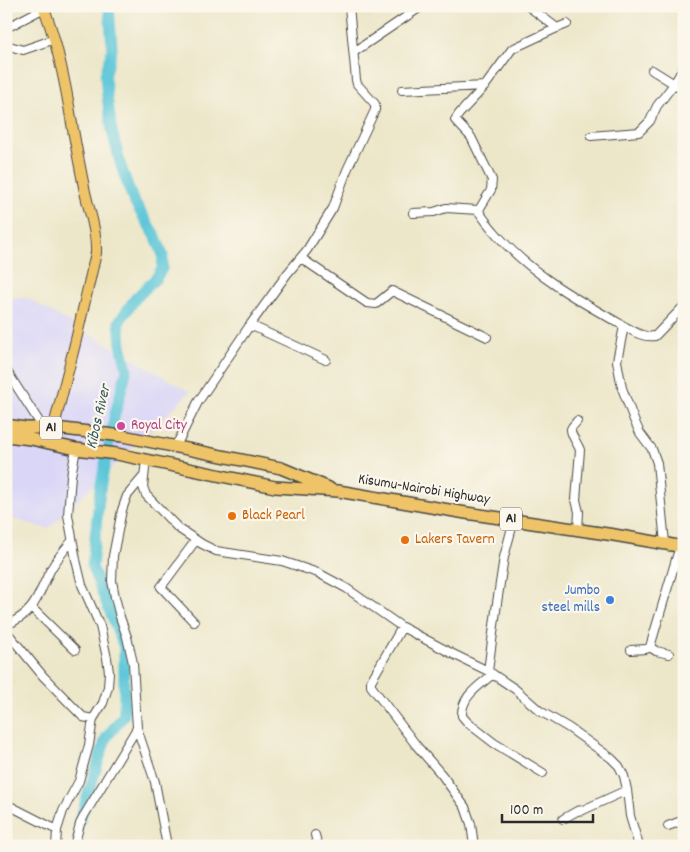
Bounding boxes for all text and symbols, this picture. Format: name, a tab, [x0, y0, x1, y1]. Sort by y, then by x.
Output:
water label: Kibos River	[80, 381, 118, 451]
place label: Royal City	[131, 415, 188, 437]
road number: A1	[40, 416, 62, 439]
marker: Royal City	[115, 420, 127, 432]
street label: Kisumu-Nairobi Highway	[357, 469, 492, 511]
place label: Black Pearl	[242, 505, 305, 527]
road number: A1	[500, 508, 522, 530]
marker: Black Pearl	[226, 510, 238, 522]
place label: Lakers Tavern	[415, 529, 495, 551]
marker: Lakers Tavern	[399, 534, 411, 546]
place label: Jumbo steel mills	[541, 580, 600, 619]
marker: Jumbo steel mills	[604, 594, 616, 606]
scale bar	[502, 792, 594, 824]
text: 100 m	[510, 800, 543, 822]

